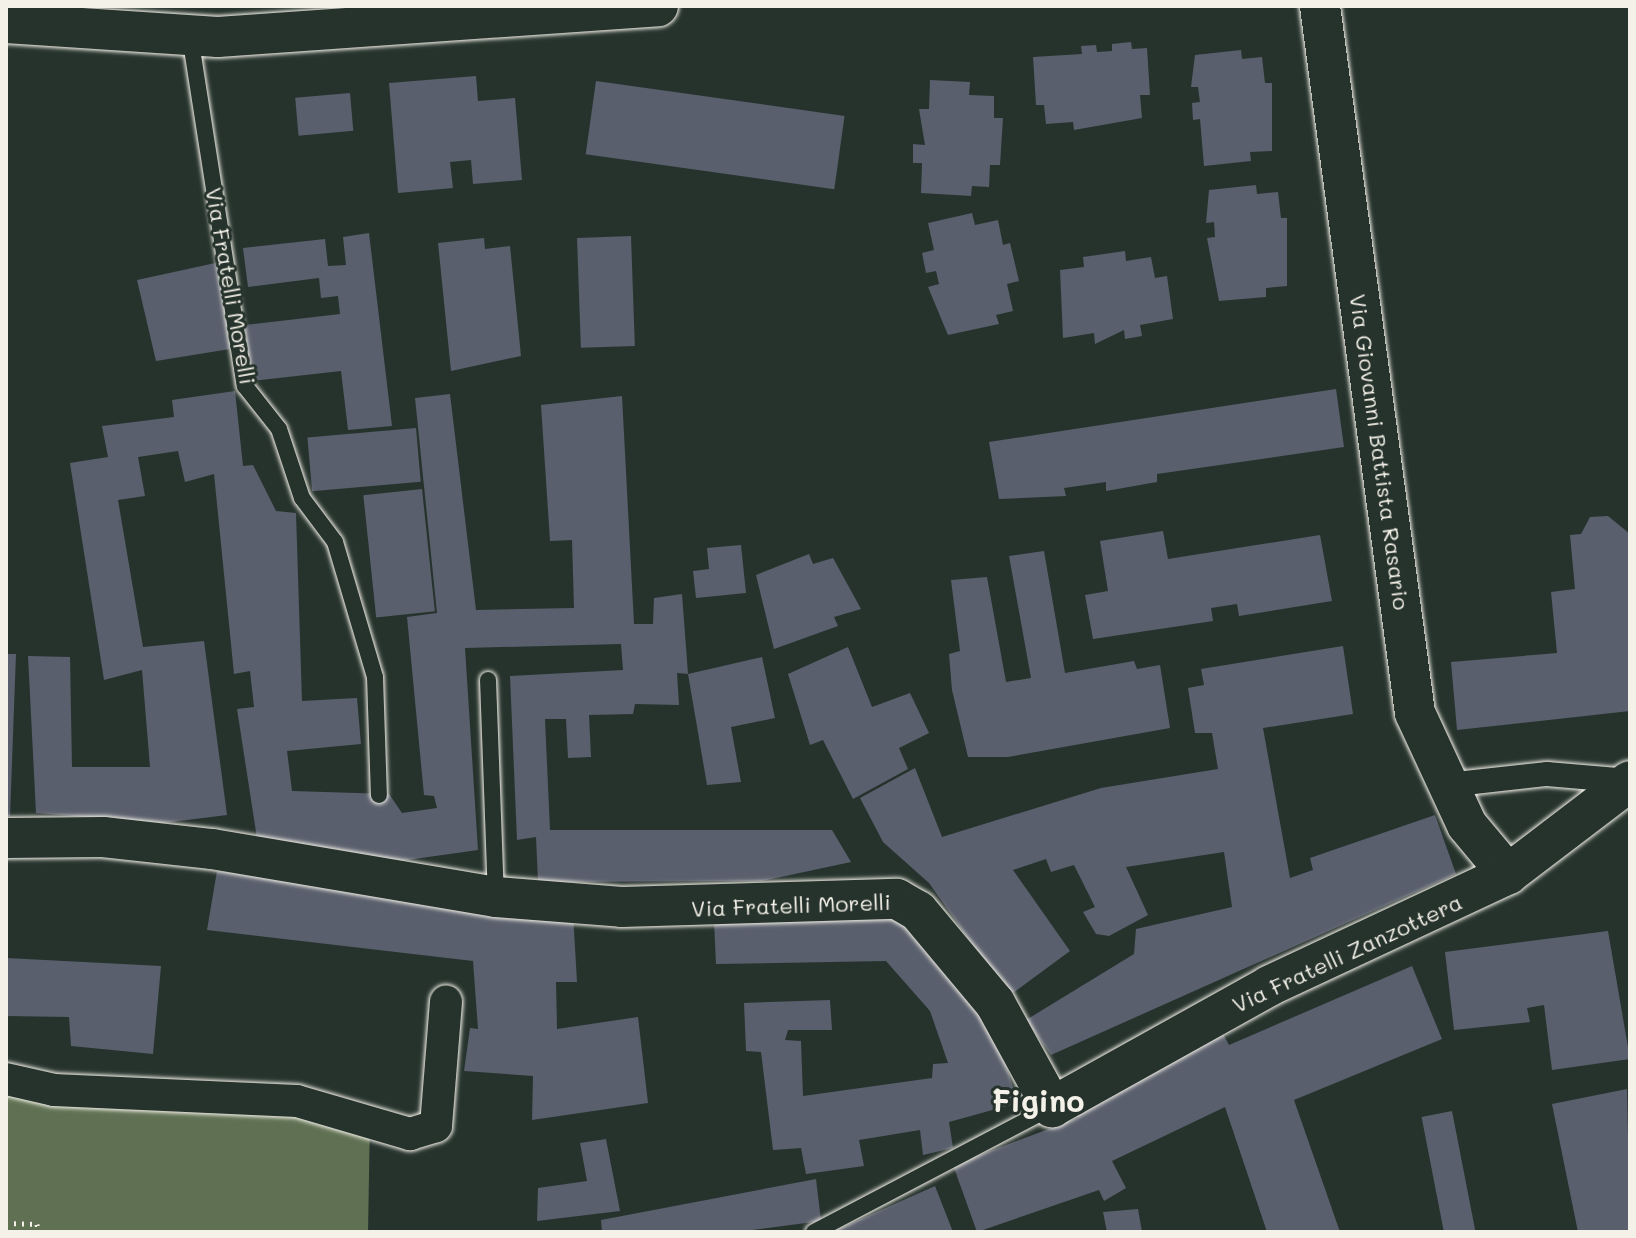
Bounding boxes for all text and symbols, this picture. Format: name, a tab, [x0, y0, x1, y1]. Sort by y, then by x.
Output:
street label: Via Fratelli Morelli	[201, 185, 261, 387]
street label: Via Giovanni Battista Rasario	[1345, 292, 1415, 612]
street label: Via Fratelli Morelli	[691, 888, 891, 922]
street label: Via Fratelli Zanzottera	[1228, 888, 1466, 1018]
district label: Figino	[992, 1082, 1084, 1118]

